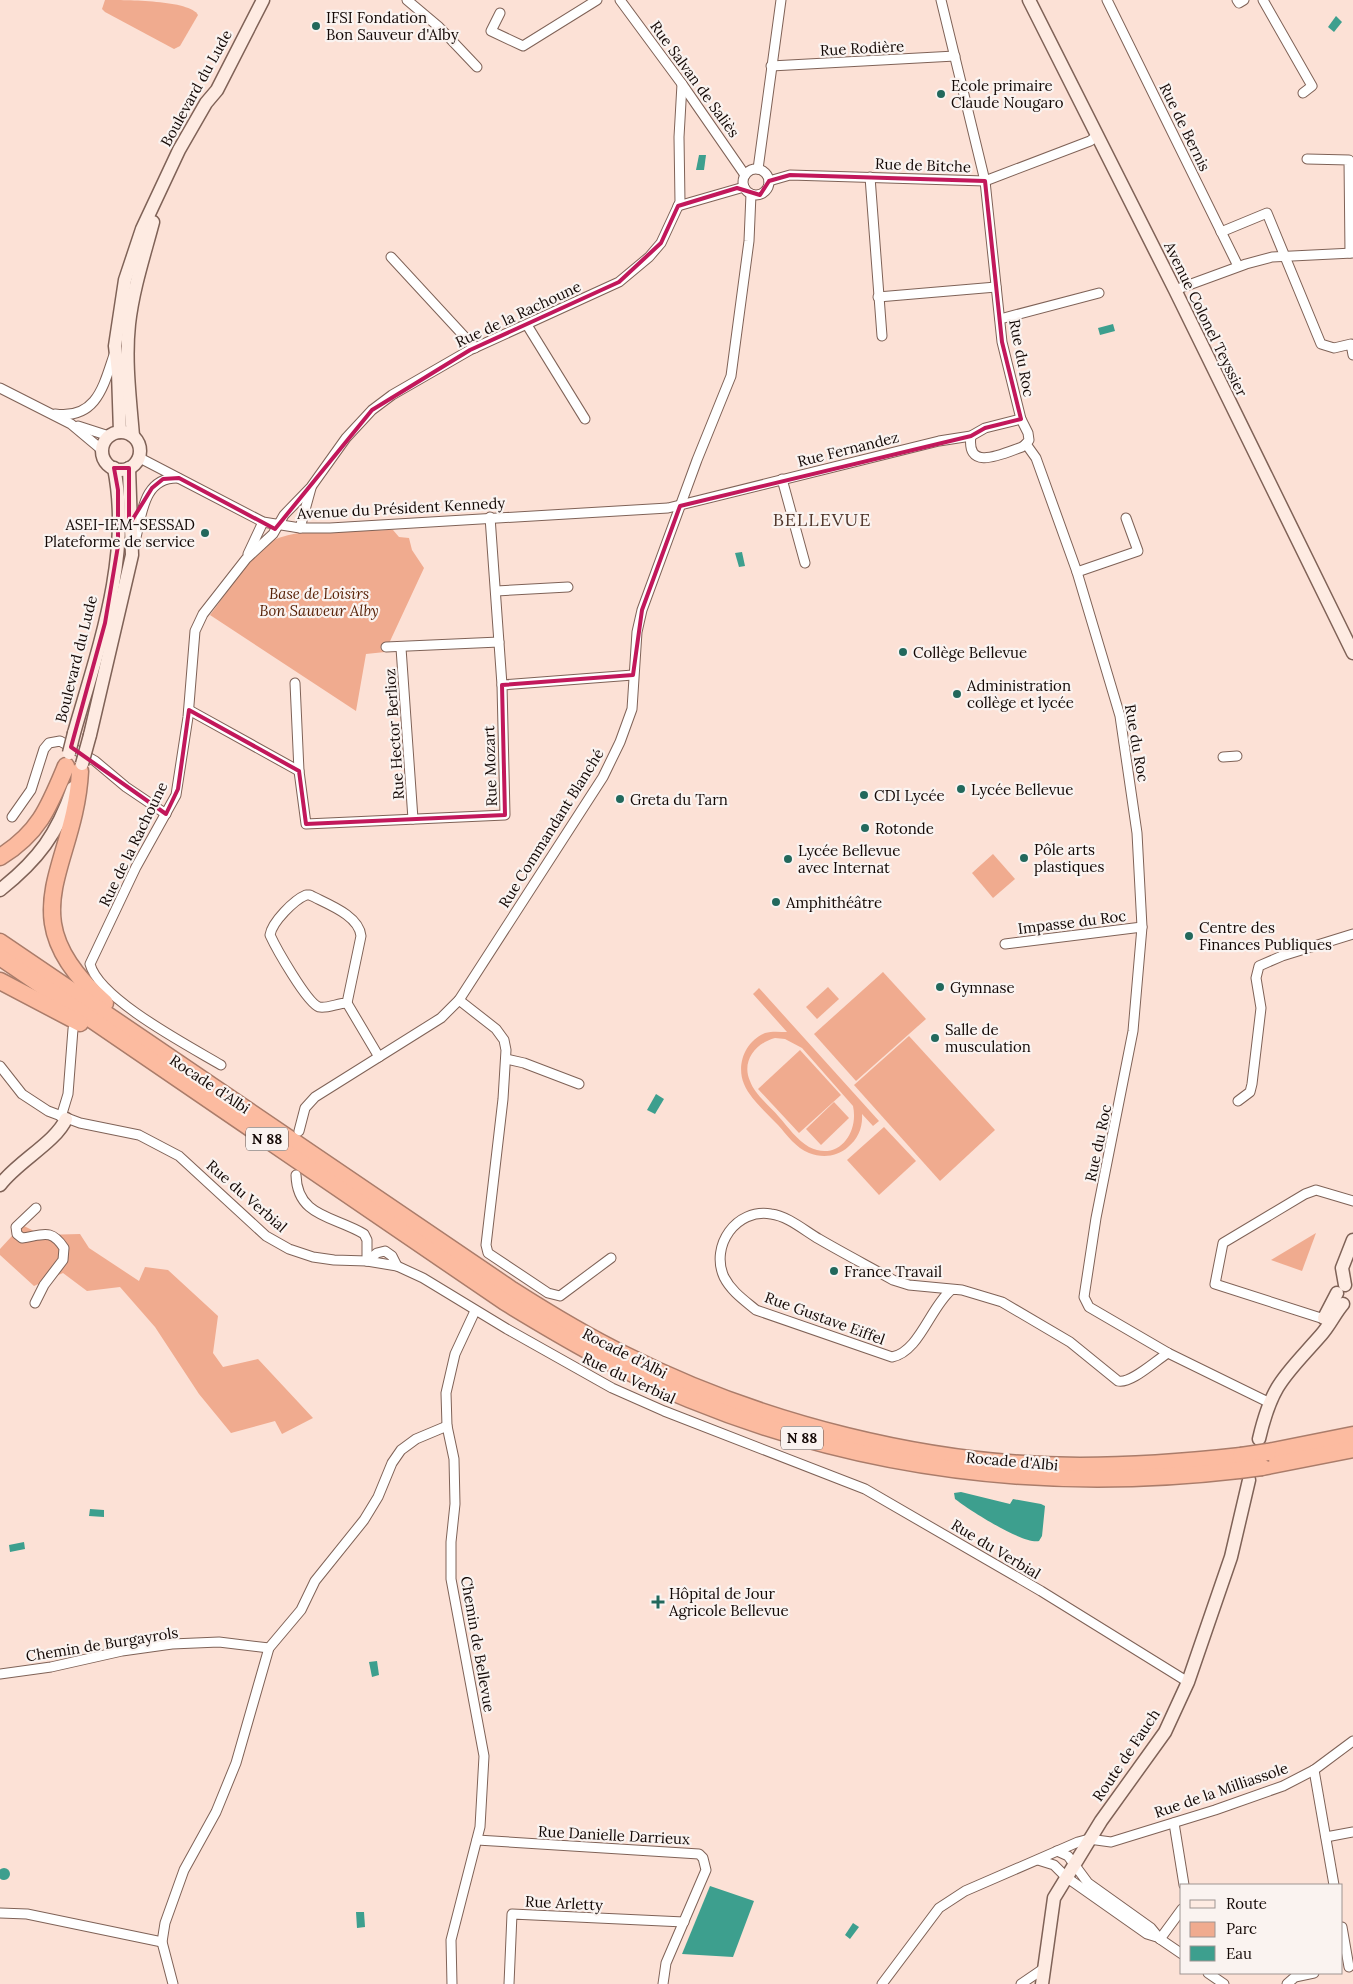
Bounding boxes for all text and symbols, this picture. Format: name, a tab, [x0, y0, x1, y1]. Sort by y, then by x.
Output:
place label: IFSI Fondation Bon Sauveur d'Alby	[326, 8, 459, 44]
street label: Rue Salvan de Saliès	[646, 17, 744, 141]
marker: IFSI Fondation Bon Sauveur d'Alby	[310, 20, 322, 32]
street label: Boulevard du Lude	[156, 26, 236, 150]
street label: Rue Rodière	[819, 36, 905, 60]
place label: Ecole primaire Claude Nougaro	[951, 76, 1064, 112]
street label: Rue de Bernis	[1155, 80, 1215, 174]
marker: Ecole primaire Claude Nougaro	[935, 88, 947, 100]
street label: Rue de Bitche	[875, 154, 971, 176]
street label: Avenue Colonel Teyssier	[1160, 238, 1252, 400]
street label: Rue de la Rachoune	[452, 277, 584, 351]
street label: Rue du Roc	[1005, 318, 1039, 398]
street label: Rue Fernandez	[795, 427, 901, 471]
street label: Avenue du Président Kennedy	[295, 493, 506, 523]
district label: BELLEVUE	[773, 508, 871, 531]
place label: ASEI-IEM-SESSAD Plateforme de service	[44, 515, 195, 551]
marker: ASEI-IEM-SESSAD Plateforme de service	[199, 527, 211, 539]
park label: Base de Loisirs Bon Sauveur Alby	[259, 584, 379, 620]
street label: Boulevard du Lude	[51, 594, 101, 724]
place label: Collège Bellevue	[913, 643, 1027, 662]
marker: Collège Bellevue	[897, 646, 909, 658]
street label: Rue Hector Berlioz	[380, 668, 408, 800]
place label: Administration collège et lycée	[966, 676, 1074, 712]
marker: Administration collège et lycée	[951, 688, 963, 700]
street label: Rue du Roc	[1121, 703, 1153, 783]
street label: Rue Mozart	[479, 725, 501, 807]
street label: Rue Commandant Blanché	[494, 745, 608, 911]
street label: Rue de la Rachoune	[95, 779, 171, 909]
place label: Lycée Bellevue	[971, 780, 1073, 799]
marker: Lycée Bellevue	[955, 783, 967, 795]
place label: CDI Lycée	[874, 786, 945, 805]
marker: CDI Lycée	[858, 789, 870, 801]
place label: Greta du Tarn	[630, 790, 728, 809]
marker: Greta du Tarn	[614, 793, 626, 805]
place label: Rotonde	[875, 819, 934, 838]
marker: Rotonde	[859, 822, 871, 834]
place label: Pôle arts plastiques	[1034, 840, 1104, 876]
place label: Lycée Bellevue avec Internat	[798, 841, 900, 877]
marker: Pôle arts plastiques	[1018, 852, 1030, 864]
marker: Lycée Bellevue avec Internat	[782, 853, 794, 865]
place label: Amphithéâtre	[785, 893, 882, 912]
marker: Amphithéâtre	[770, 896, 782, 908]
street label: Impasse du Roc	[1017, 906, 1127, 938]
place label: Centre des Finances Publiques	[1199, 918, 1332, 954]
marker: Centre des Finances Publiques	[1183, 930, 1195, 942]
place label: Gymnase	[950, 978, 1015, 997]
marker: Gymnase	[934, 981, 946, 993]
place label: Salle de musculation	[945, 1020, 1031, 1056]
marker: Salle de musculation	[929, 1032, 941, 1044]
street label: Rocade d'Albi	[166, 1050, 254, 1118]
street label: Rue du Roc	[1081, 1103, 1115, 1183]
road number: N 88	[246, 1128, 288, 1150]
street label: Rue du Verbial	[203, 1156, 291, 1236]
place label: France Travail	[844, 1262, 942, 1281]
marker: France Travail	[828, 1265, 840, 1277]
street label: Rue Gustave Eiffel	[762, 1287, 888, 1349]
street label: Rocade d'Albi	[579, 1324, 671, 1382]
street label: Rue du Verbial	[579, 1348, 679, 1408]
road number: N 88	[781, 1426, 823, 1450]
street label: Rocade d'Albi	[965, 1448, 1059, 1474]
street label: Rue du Verbial	[948, 1515, 1044, 1583]
street label: Chemin de Bellevue	[457, 1575, 499, 1713]
place label: Hôpital de Jour Agricole Bellevue	[668, 1584, 789, 1620]
marker: Hôpital de Jour Agricole Bellevue	[651, 1595, 665, 1609]
street label: Chemin de Burgayrols	[25, 1623, 180, 1665]
street label: Route de Fauch	[1088, 1705, 1164, 1805]
street label: Rue de la Milliassole	[1152, 1758, 1290, 1822]
street label: Rue Danielle Darrieux	[538, 1822, 690, 1848]
legend	[1180, 1884, 1343, 1974]
street label: Rue Arletty	[525, 1891, 604, 1915]
text: Route	[1226, 1894, 1267, 1913]
text: Parc	[1226, 1919, 1257, 1938]
text: Eau	[1226, 1944, 1252, 1963]

